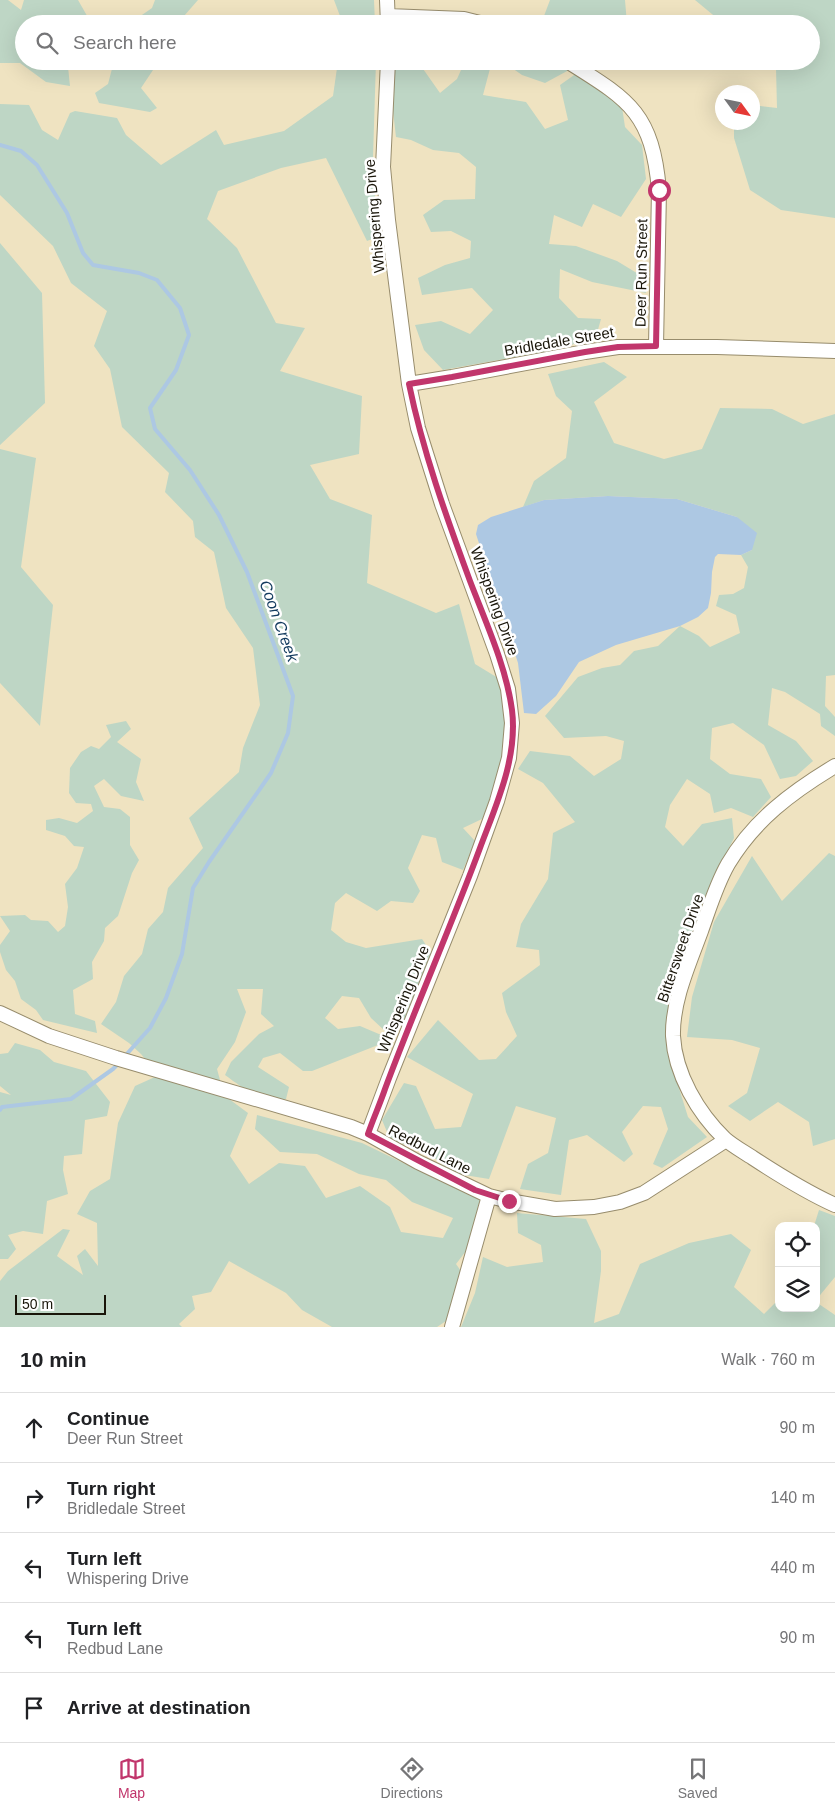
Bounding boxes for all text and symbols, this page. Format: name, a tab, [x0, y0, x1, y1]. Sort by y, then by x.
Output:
search box	[15, 15, 820, 70]
icon: search	[33, 29, 61, 57]
text: Search here	[73, 32, 177, 53]
north arrow	[715, 85, 760, 130]
street label: Whispering Drive	[361, 158, 387, 274]
route start	[648, 179, 671, 202]
street label: Deer Run Street	[632, 218, 650, 327]
street label: Bridledale Street	[503, 323, 616, 359]
street label: Whispering Drive	[467, 544, 523, 658]
water label: Coon Creek	[256, 578, 302, 665]
street label: Bittersweet Drive	[654, 892, 706, 1004]
street label: Whispering Drive	[374, 943, 432, 1055]
street label: Redbud Lane	[386, 1121, 474, 1177]
route end	[498, 1190, 521, 1213]
map controls	[775, 1222, 820, 1312]
button: locate	[775, 1222, 820, 1267]
button: layers	[775, 1267, 820, 1312]
scale bar	[15, 1292, 106, 1315]
text: 50 m	[22, 1296, 53, 1312]
text: 10 min	[20, 1348, 87, 1371]
text: Walk · 760 m	[721, 1351, 815, 1368]
text: Continue	[67, 1408, 149, 1429]
icon: ahead	[20, 1414, 48, 1442]
text: 90 m	[779, 1419, 815, 1436]
text: Deer Run Street	[67, 1430, 183, 1447]
text: Turn right	[67, 1478, 155, 1499]
icon: right	[20, 1484, 48, 1512]
text: 140 m	[771, 1489, 815, 1506]
text: Bridledale Street	[67, 1500, 185, 1517]
text: Turn left	[67, 1548, 142, 1569]
icon: left	[20, 1554, 48, 1582]
text: 440 m	[771, 1559, 815, 1576]
text: Whispering Drive	[67, 1570, 189, 1587]
text: Turn left	[67, 1618, 142, 1639]
icon: left	[20, 1624, 48, 1652]
text: 90 m	[779, 1629, 815, 1646]
text: Redbud Lane	[67, 1640, 163, 1657]
icon: arrive	[20, 1694, 48, 1722]
text: Arrive at destination	[67, 1697, 251, 1718]
tab: Map	[118, 1755, 146, 1801]
tab: Directions	[381, 1755, 443, 1801]
tab: Saved	[678, 1755, 717, 1801]

